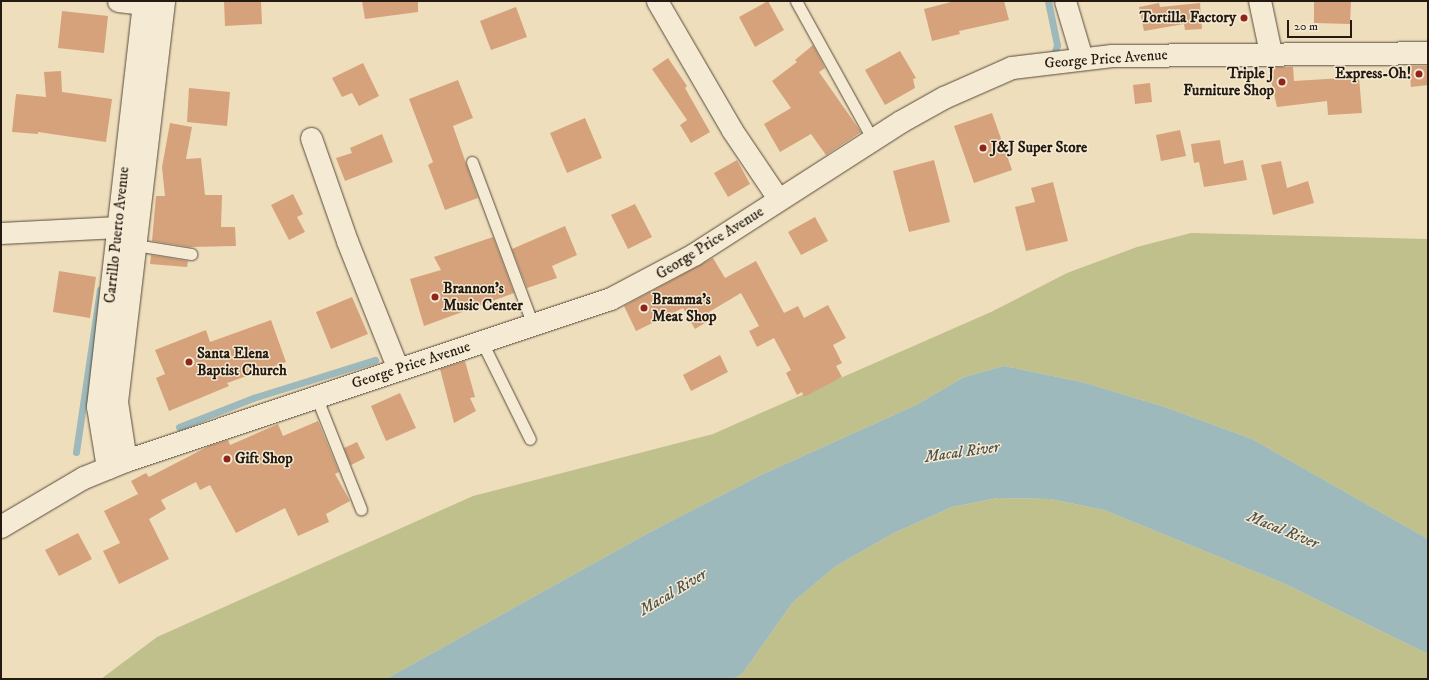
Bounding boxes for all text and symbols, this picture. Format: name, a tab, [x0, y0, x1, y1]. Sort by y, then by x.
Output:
place label: Tortilla Factory	[1140, 9, 1236, 27]
scale bar	[1289, 12, 1354, 38]
marker: Tortilla Factory	[1239, 13, 1249, 23]
text: 20 m	[1294, 19, 1318, 34]
street label: George Price Avenue	[1044, 46, 1168, 72]
place label: Triple J Furniture Shop	[1183, 64, 1274, 99]
place label: Express-Oh!	[1335, 65, 1411, 83]
marker: Express-Oh!	[1414, 69, 1424, 79]
marker: Triple J Furniture Shop	[1277, 77, 1287, 87]
place label: J&J Super Store	[991, 139, 1087, 157]
marker: J&J Super Store	[978, 143, 988, 153]
street label: Carrillo Puerto Avenue	[101, 166, 133, 304]
street label: George Price Avenue	[653, 203, 767, 283]
place label: Brannon's Music Center	[443, 279, 523, 314]
place label: Bramma's Meat Shop	[652, 290, 717, 325]
marker: Brannon's Music Center	[430, 292, 440, 302]
marker: Bramma's Meat Shop	[639, 303, 649, 313]
street label: George Price Avenue	[349, 337, 473, 393]
place label: Santa Elena Baptist Church	[197, 344, 287, 379]
marker: Santa Elena Baptist Church	[184, 357, 194, 367]
water label: Macal River	[923, 437, 1001, 467]
place label: Gift Shop	[235, 450, 293, 468]
marker: Gift Shop	[222, 454, 232, 464]
water label: Macal River	[1245, 507, 1321, 553]
water label: Macal River	[636, 564, 710, 620]

